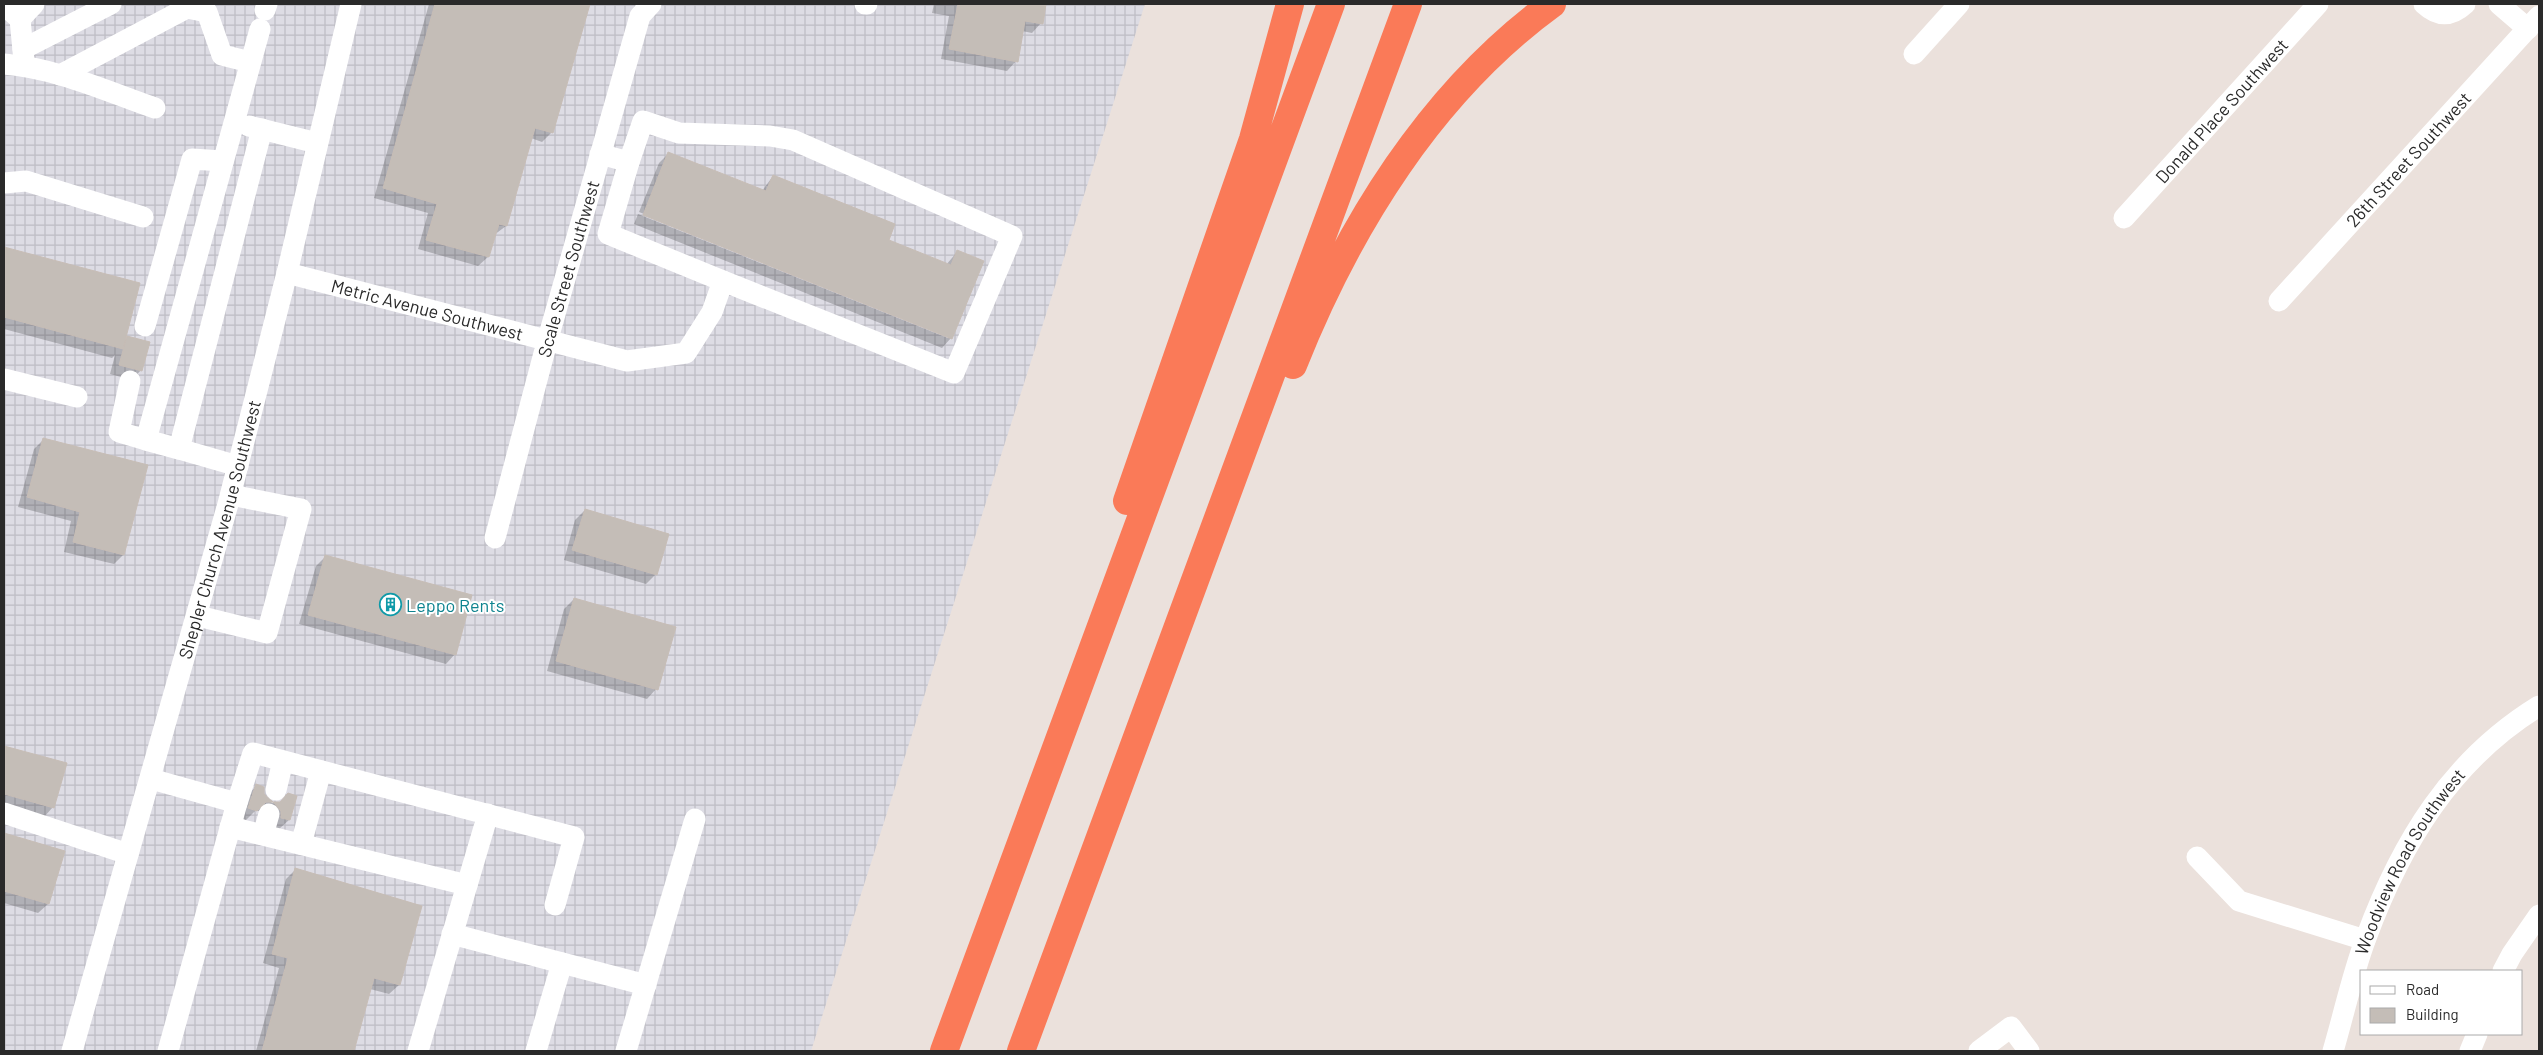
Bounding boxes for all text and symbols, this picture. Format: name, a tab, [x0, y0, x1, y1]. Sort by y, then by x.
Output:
street label: Donald Place Southwest	[2150, 34, 2292, 187]
street label: 26th Street Southwest	[2341, 87, 2476, 231]
street label: Scale Street Southwest	[532, 178, 604, 359]
street label: Metric Avenue Southwest	[329, 274, 526, 345]
street label: Shepler Church Avenue Southwest	[173, 398, 265, 661]
building icon: Leppo Rents	[378, 593, 402, 617]
place label: Leppo Rents	[406, 594, 504, 616]
street label: Woodview Road Southwest	[2350, 764, 2469, 958]
legend	[2360, 970, 2523, 1035]
text: Road	[2406, 980, 2439, 998]
text: Building	[2406, 1005, 2459, 1023]

